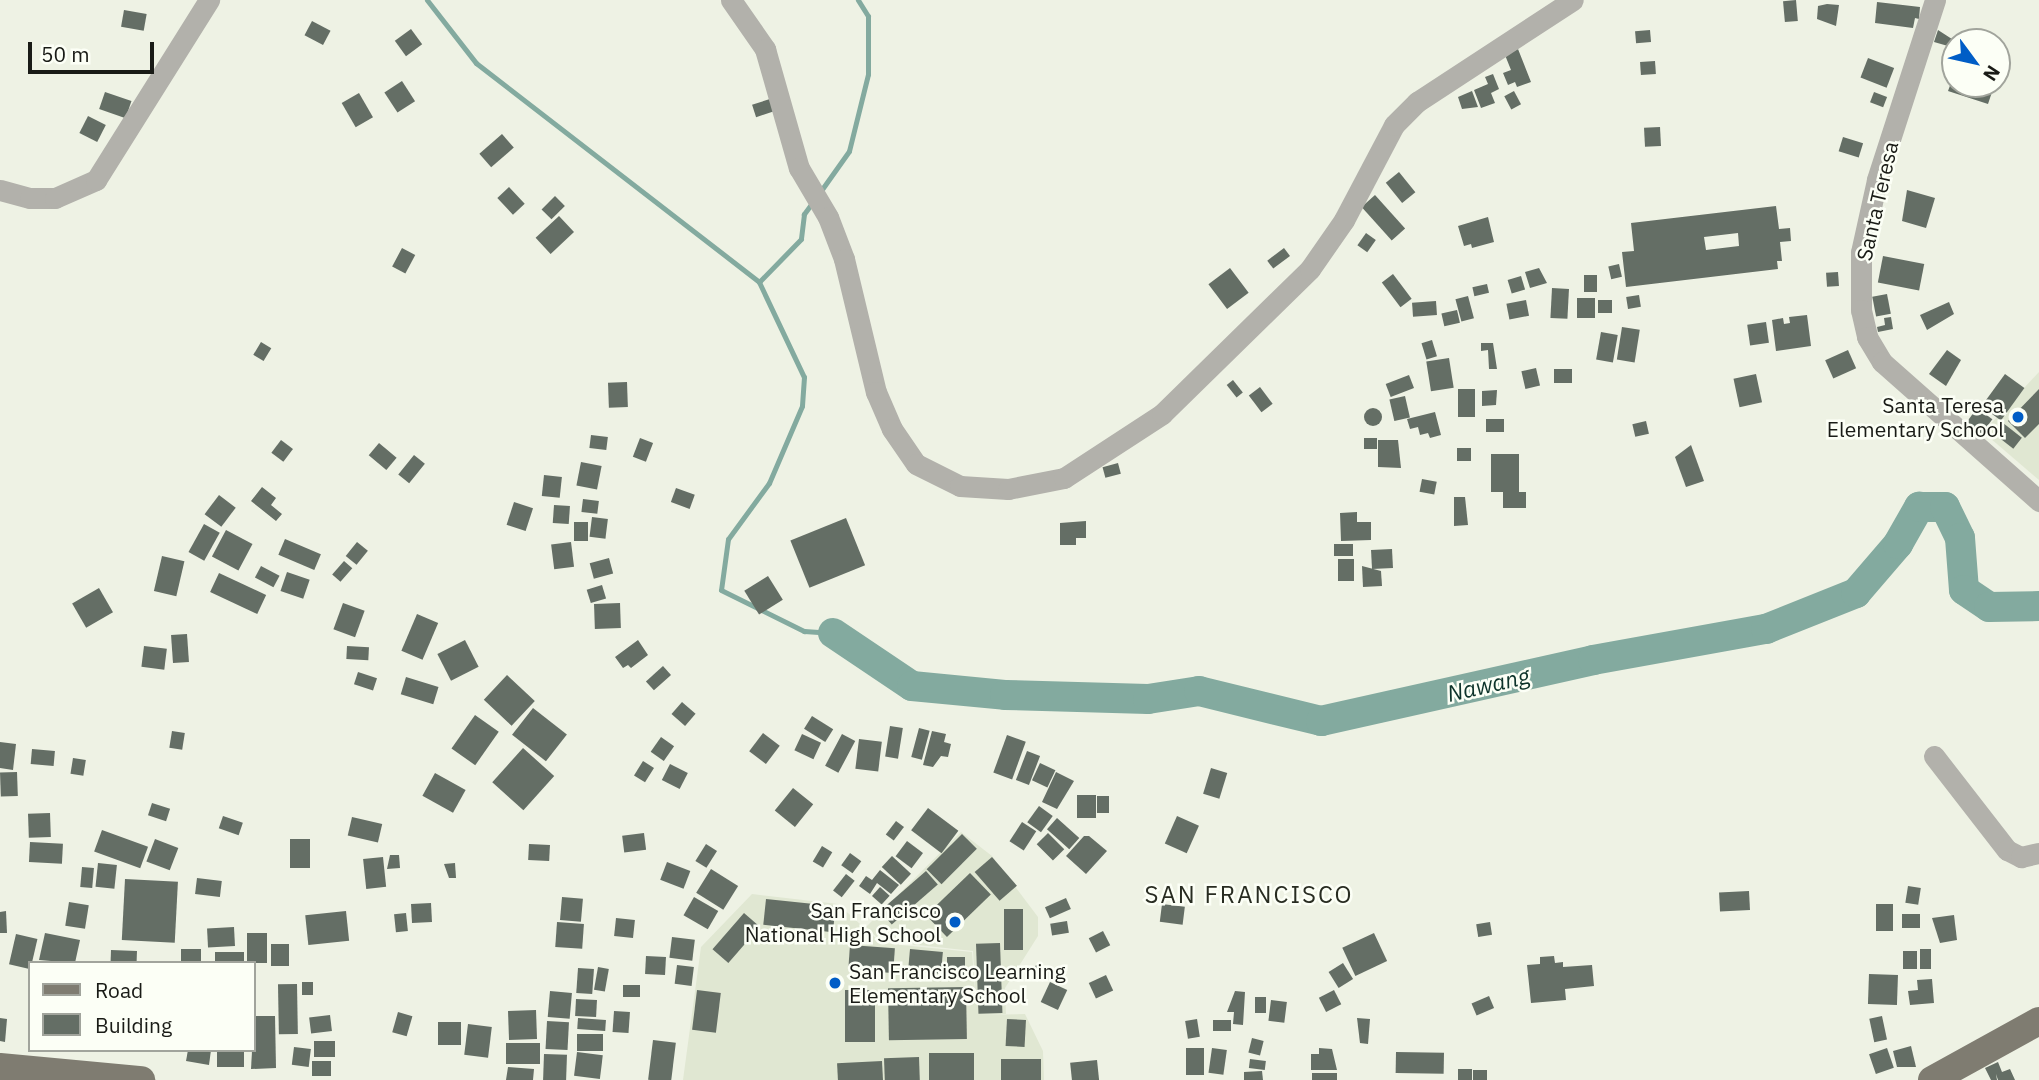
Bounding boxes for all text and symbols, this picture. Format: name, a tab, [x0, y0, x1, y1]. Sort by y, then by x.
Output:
scale bar	[32, 28, 158, 72]
north arrow	[1941, 28, 2011, 98]
text: 50 m	[41, 40, 90, 68]
text: N	[1978, 61, 2006, 86]
street label: Santa Teresa	[1851, 139, 1903, 263]
place label: Santa Teresa Elementary School	[1827, 392, 2004, 442]
marker: Santa Teresa Elementary School	[2010, 409, 2026, 425]
water label: Nawang	[1444, 661, 1532, 707]
district label: SAN FRANCISCO	[1146, 881, 1352, 909]
place label: San Francisco National High School	[745, 897, 941, 947]
marker: San Francisco National High School	[947, 914, 963, 930]
place label: San Francisco Learning Elementary School	[849, 958, 1066, 1008]
legend	[28, 961, 256, 1052]
marker: San Francisco Learning Elementary School	[827, 975, 843, 991]
text: Road	[95, 976, 143, 1004]
text: Building	[95, 1011, 172, 1039]

